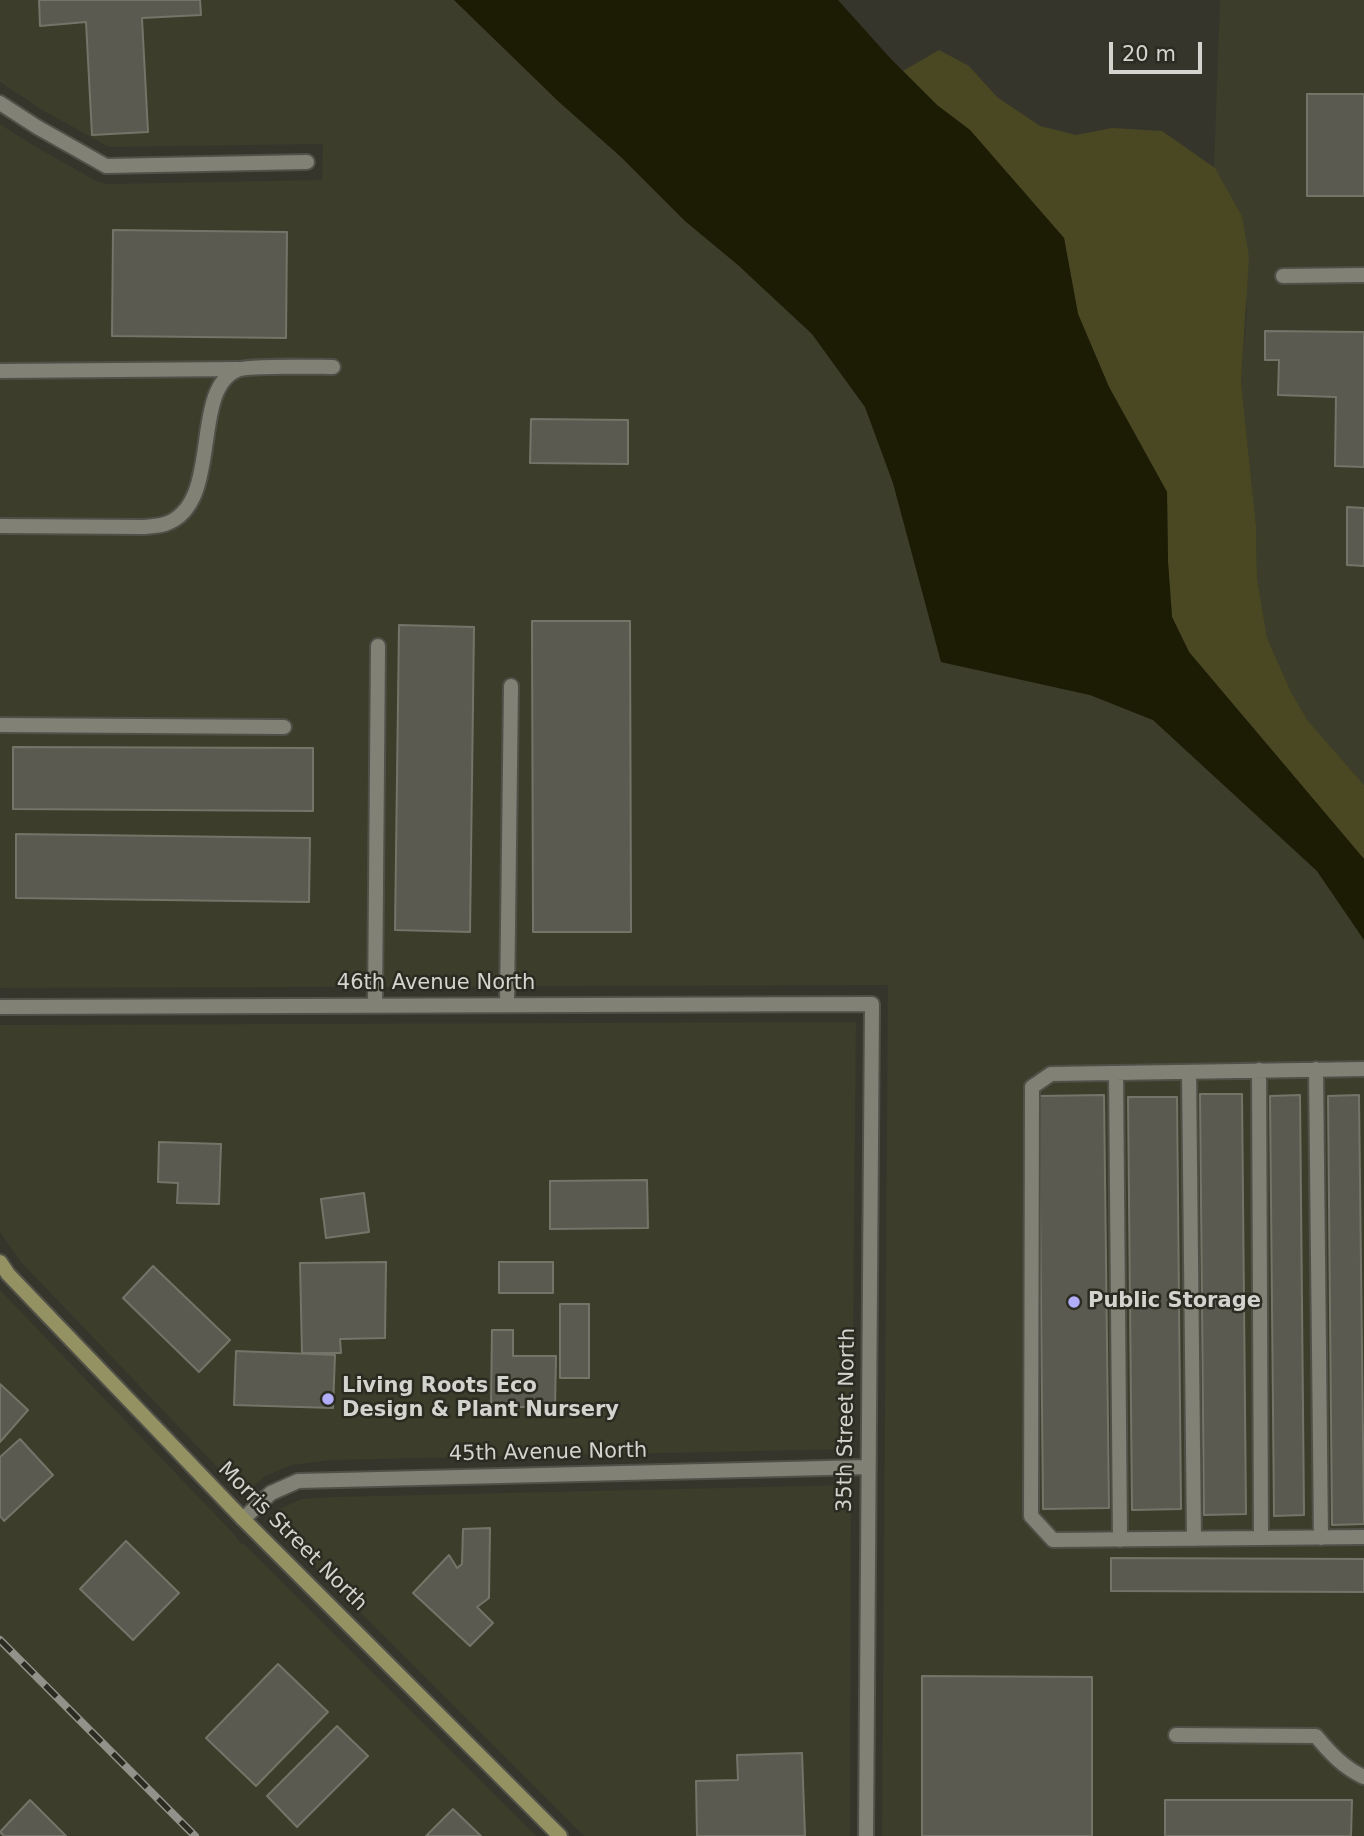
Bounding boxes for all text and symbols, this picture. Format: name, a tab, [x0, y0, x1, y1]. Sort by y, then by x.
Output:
scale bar	[1112, 28, 1205, 72]
text: 20 m	[1122, 42, 1176, 66]
street label: 46th Avenue North	[337, 971, 535, 997]
place label: Public Storage	[1088, 1289, 1261, 1315]
marker: Public Storage	[1066, 1294, 1082, 1310]
street label: 35th Street North	[833, 1328, 861, 1512]
place label: Living Roots Eco Design & Plant Nursery	[342, 1374, 619, 1424]
marker: Living Roots Eco Design & Plant Nursery	[320, 1391, 336, 1407]
street label: 45th Avenue North	[449, 1439, 647, 1467]
street label: Morris Street North	[212, 1457, 372, 1617]

